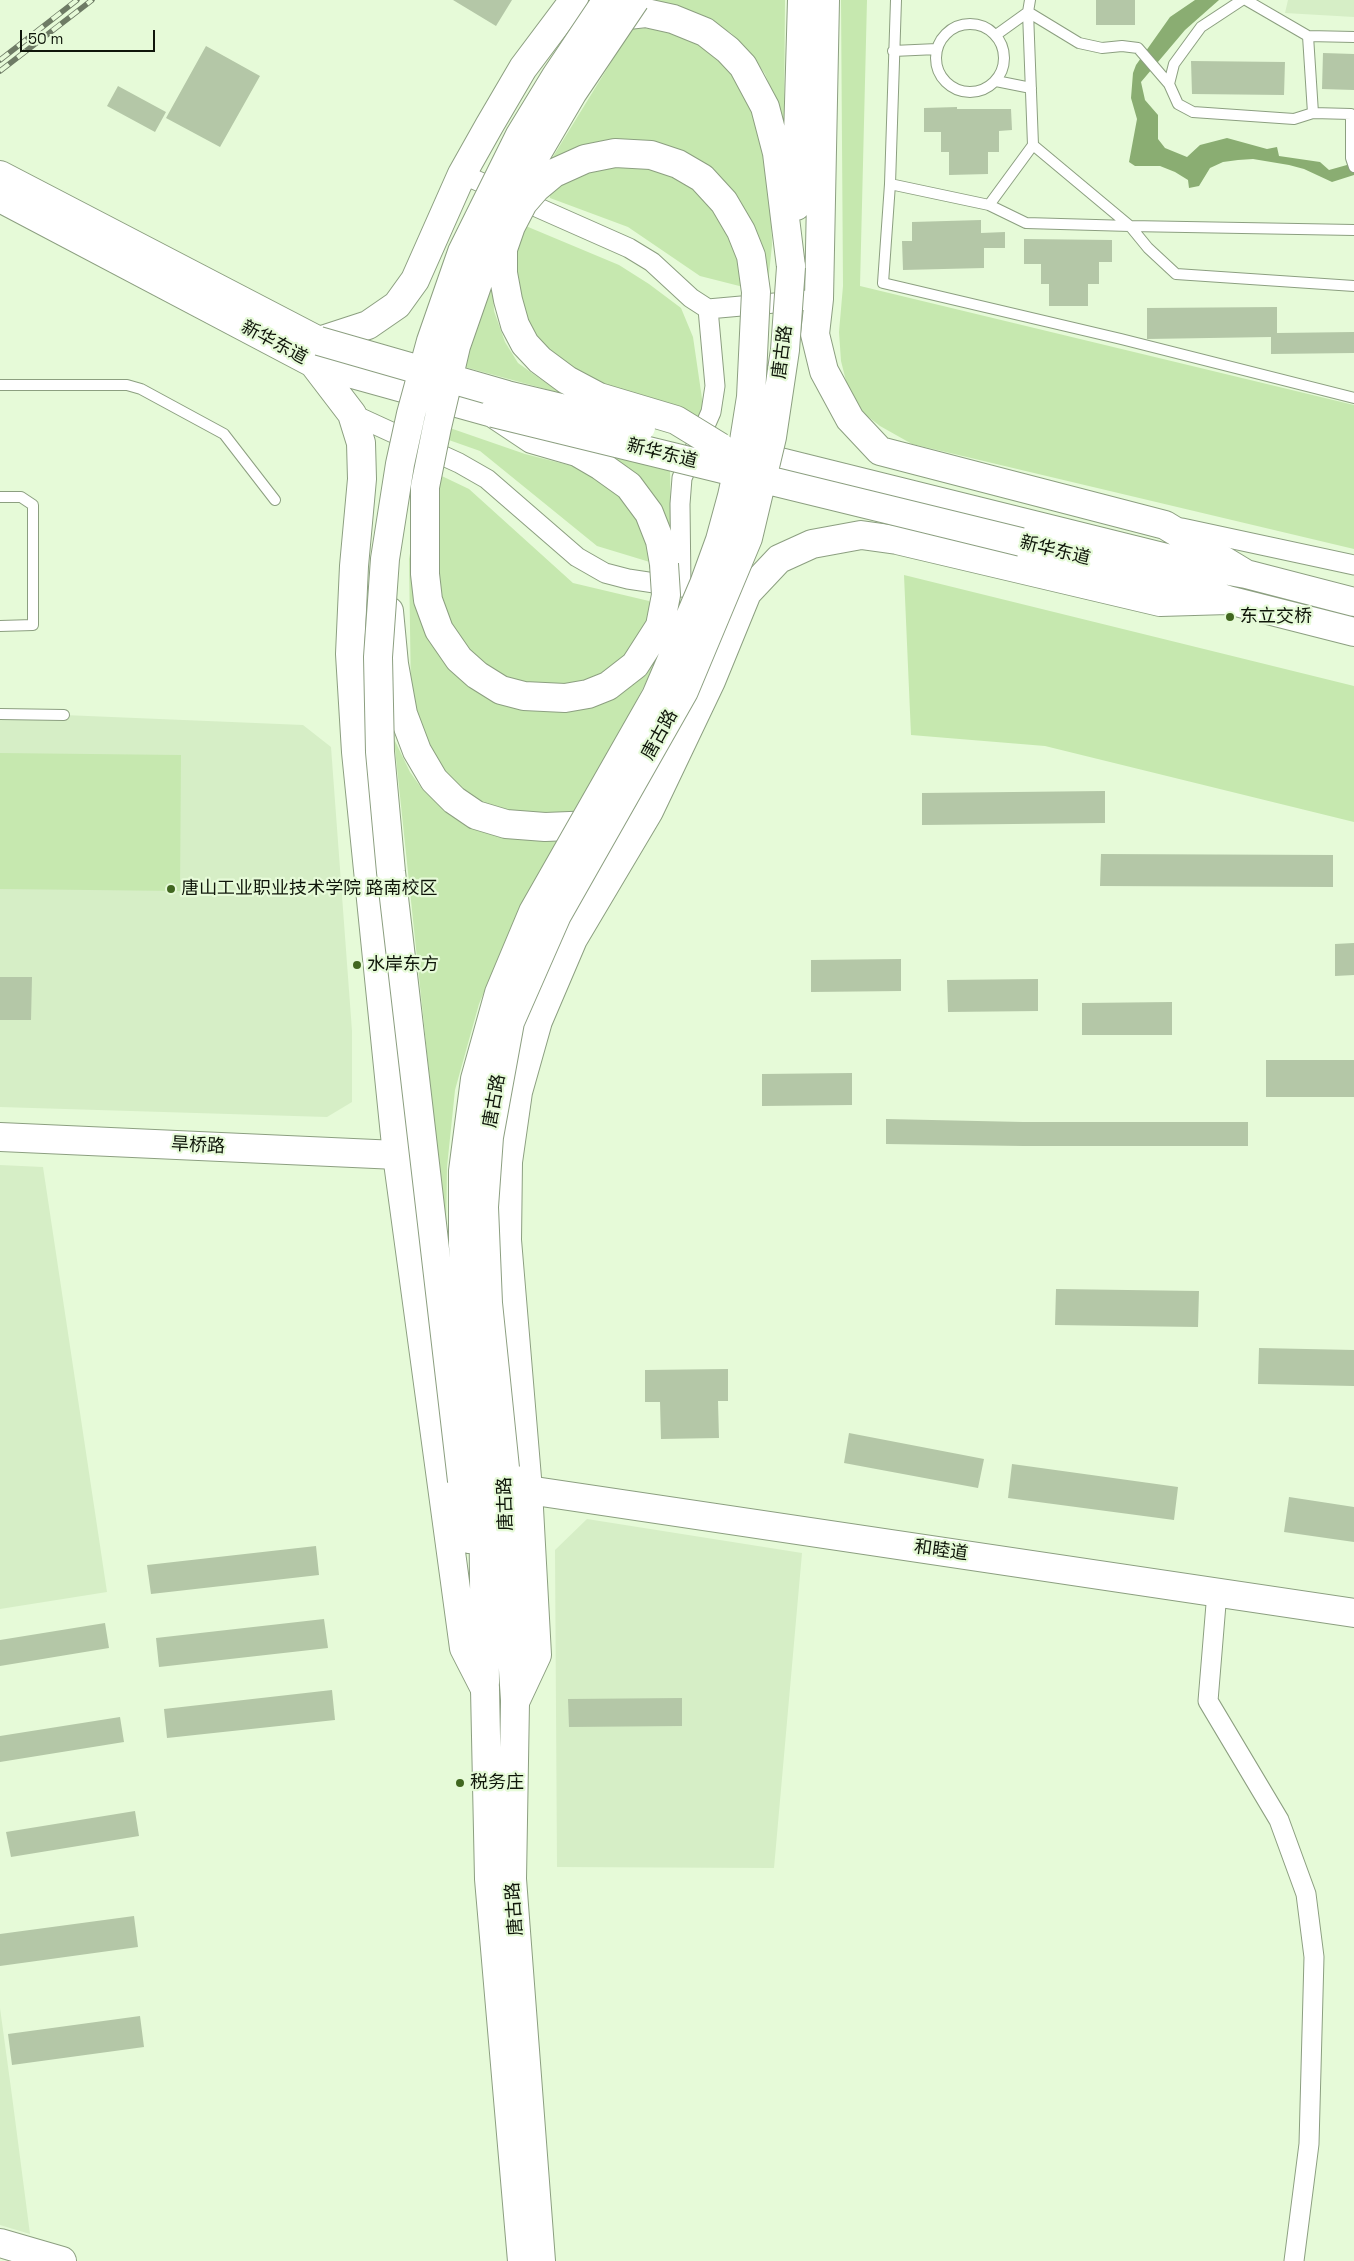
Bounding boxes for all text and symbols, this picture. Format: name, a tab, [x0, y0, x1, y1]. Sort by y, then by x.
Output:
scale bar	[22, 20, 158, 52]
text: 50 m	[28, 29, 63, 48]
street label: 新华东道	[237, 317, 311, 369]
street label: 唐古路	[769, 324, 797, 380]
street label: 新华东道	[624, 435, 700, 473]
street label: 新华东道	[1017, 532, 1093, 570]
place label: 东立交桥	[1240, 606, 1312, 628]
marker: 东立交桥	[1224, 611, 1236, 623]
street label: 唐古路	[637, 706, 683, 764]
place label: 唐山工业职业技术学院 路南校区	[181, 878, 438, 900]
marker: 唐山工业职业技术学院 路南校区	[165, 883, 177, 895]
place label: 水岸东方	[367, 954, 439, 976]
marker: 水岸东方	[351, 959, 363, 971]
street label: 唐古路	[480, 1073, 510, 1129]
street label: 旱桥路	[170, 1134, 226, 1158]
street label: 唐古路	[494, 1477, 518, 1531]
street label: 和睦道	[913, 1537, 969, 1565]
place label: 税务庄	[470, 1772, 524, 1794]
marker: 税务庄	[454, 1777, 466, 1789]
street label: 唐古路	[502, 1881, 528, 1937]

